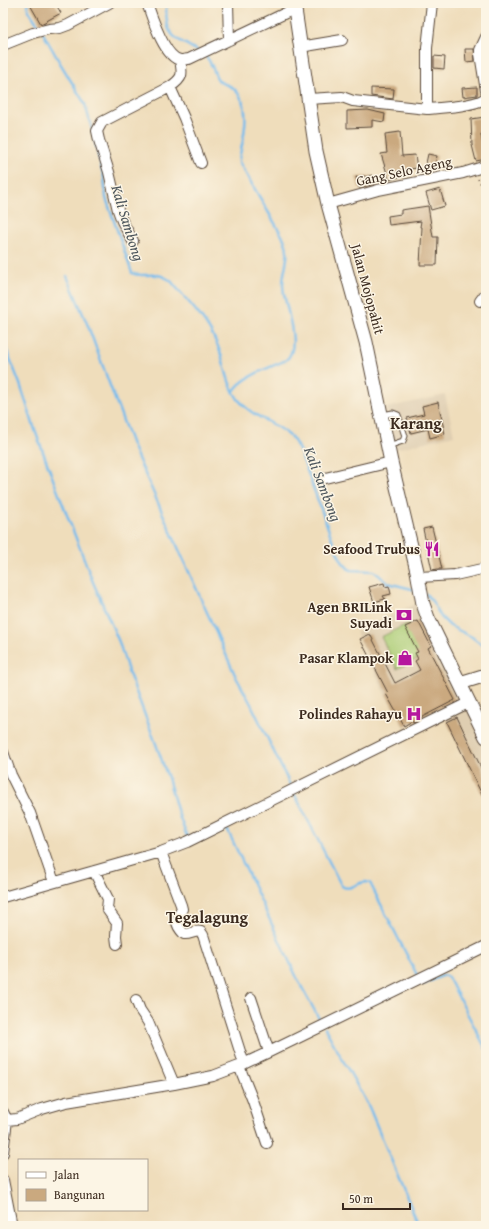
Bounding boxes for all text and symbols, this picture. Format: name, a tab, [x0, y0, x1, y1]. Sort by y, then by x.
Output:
street label: Gang Selo Ageng	[354, 151, 454, 191]
water label: Kali Sambong	[106, 181, 150, 264]
street label: Jalan Mojopahit	[346, 240, 390, 337]
district label: Karang	[390, 411, 442, 435]
water label: Kali Sambong	[299, 443, 347, 525]
place label: Seafood Trubus	[323, 539, 420, 559]
restaurant icon: Seafood Trubus	[423, 540, 441, 558]
place label: Agen BRILink Suyadi	[308, 597, 393, 633]
bank icon: Agen BRILink Suyadi	[395, 606, 413, 624]
place label: Pasar Klampok	[299, 648, 394, 668]
shop icon: Pasar Klampok	[396, 649, 414, 667]
place label: Polindes Rahayu	[299, 704, 402, 724]
hospital icon: Polindes Rahayu	[405, 705, 423, 723]
district label: Tegalagung	[166, 905, 249, 929]
legend	[18, 1159, 148, 1211]
text: Jalan	[52, 1166, 79, 1183]
scale bar	[343, 1185, 410, 1211]
text: Bangunan	[54, 1186, 105, 1203]
text: 50 m	[349, 1190, 373, 1207]

